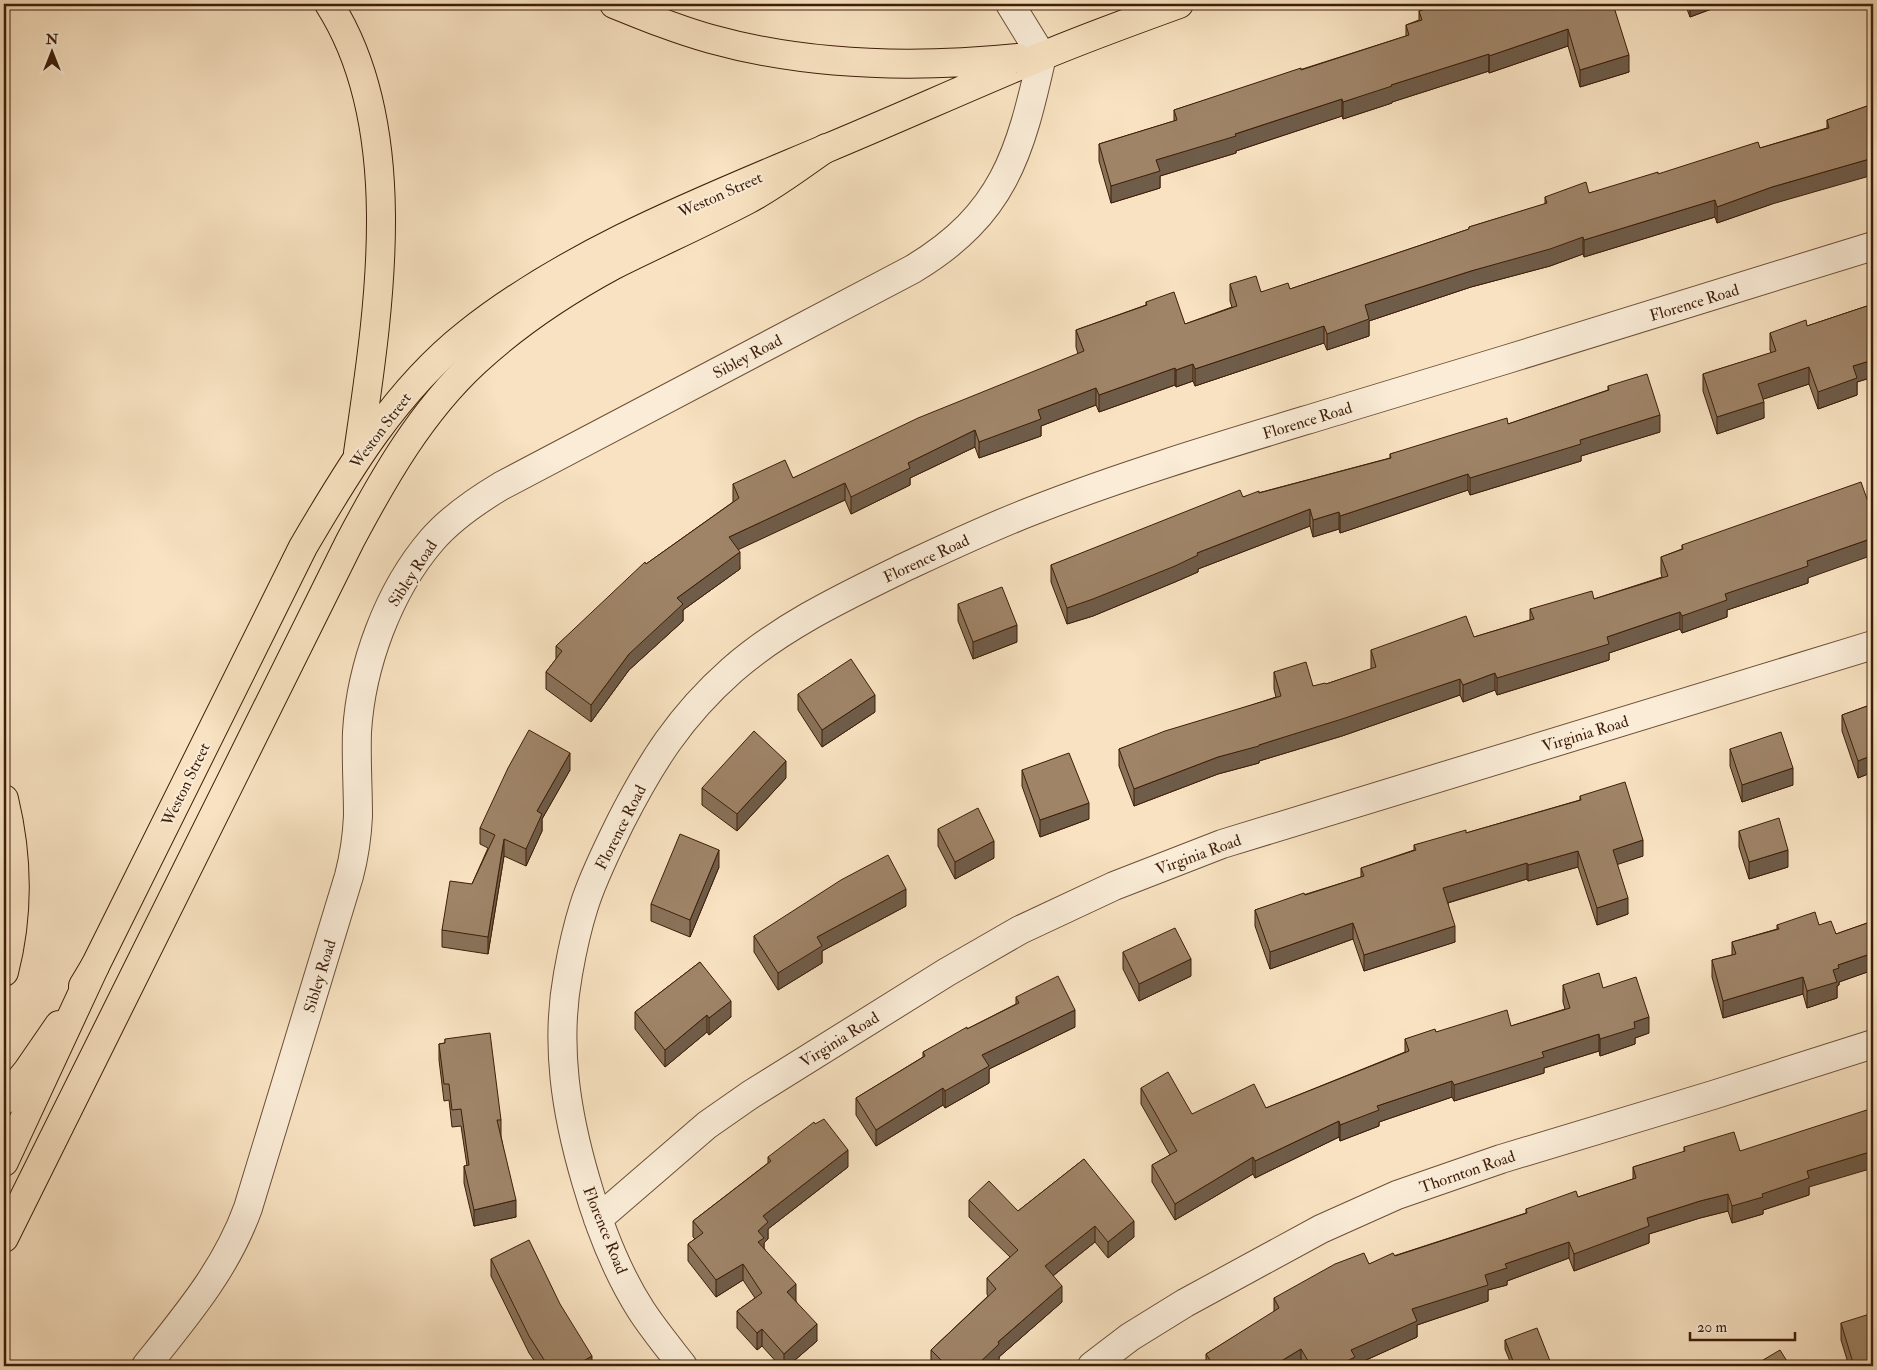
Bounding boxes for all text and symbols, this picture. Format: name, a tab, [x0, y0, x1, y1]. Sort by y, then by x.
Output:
north arrow	[28, 28, 78, 78]
text: N	[45, 31, 59, 48]
street label: Weston Street	[674, 167, 766, 223]
street label: Florence Road	[1647, 280, 1742, 326]
street label: Sibley Road	[710, 330, 786, 383]
street label: Weston Street	[345, 389, 416, 473]
street label: Florence Road	[1260, 398, 1355, 444]
street label: Florence Road	[880, 530, 973, 588]
street label: Sibley Road	[384, 536, 442, 611]
street label: Virginia Road	[1540, 711, 1631, 757]
street label: Weston Street	[157, 740, 215, 830]
street label: Florence Road	[591, 782, 651, 873]
street label: Virginia Road	[1153, 830, 1244, 880]
street label: Sibley Road	[299, 937, 341, 1015]
street label: Virginia Road	[796, 1008, 883, 1072]
street label: Thornton Road	[1417, 1146, 1518, 1198]
street label: Florence Road	[578, 1184, 632, 1277]
scale bar	[1690, 1310, 1794, 1342]
text: 20 m	[1697, 1318, 1727, 1337]

